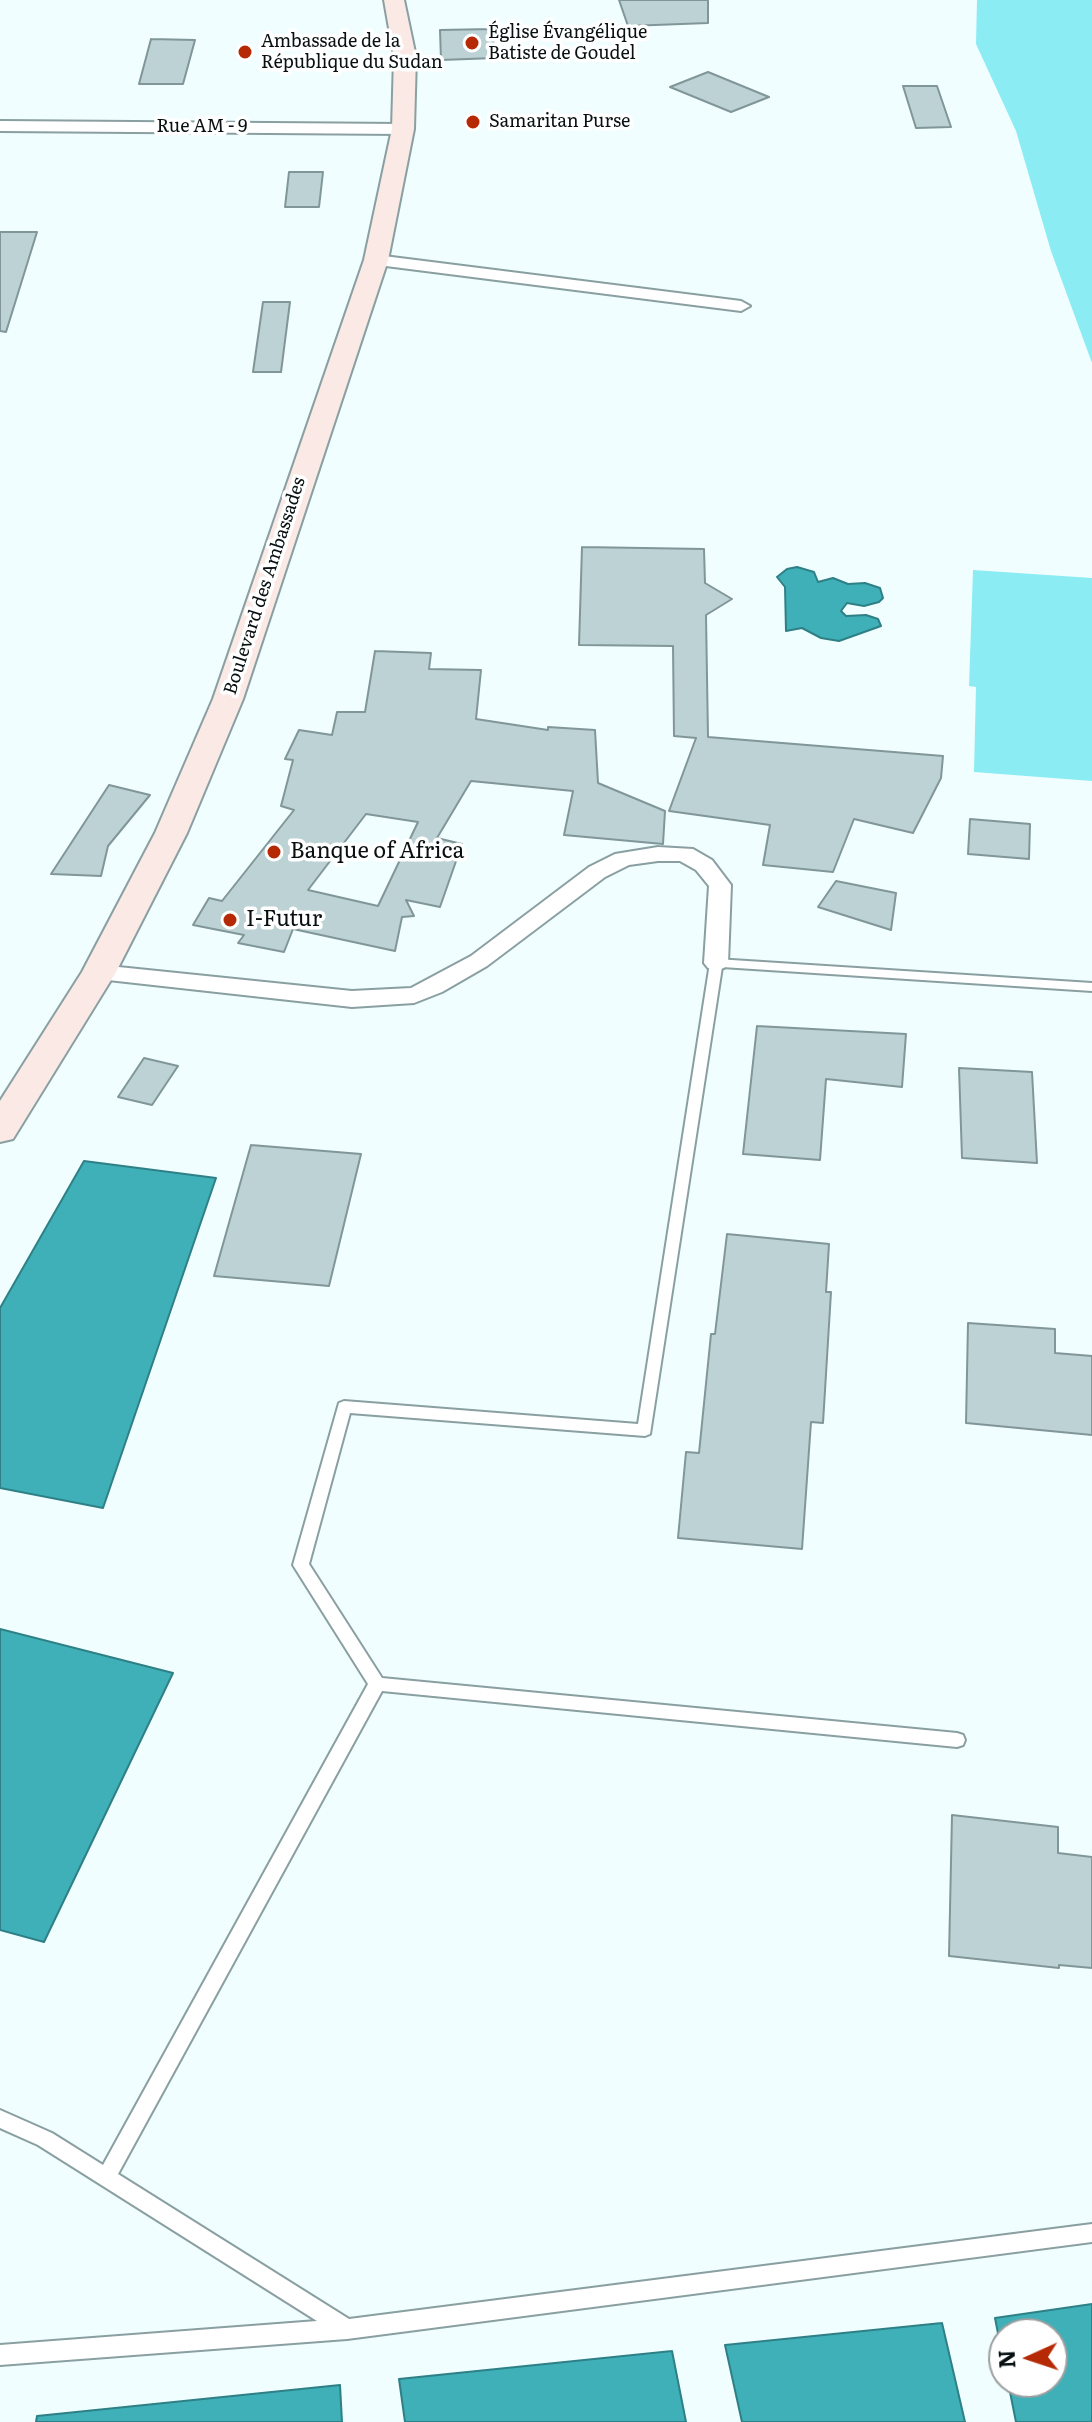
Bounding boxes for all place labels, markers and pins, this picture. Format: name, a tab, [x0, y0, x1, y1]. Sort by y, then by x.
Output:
place label: Église Évangélique Batiste de Goudel	[488, 22, 647, 64]
place label: Ambassade de la République du Sudan	[261, 31, 443, 74]
marker: Église Évangélique Batiste de Goudel	[463, 34, 481, 52]
marker: Ambassade de la République du Sudan	[236, 43, 254, 61]
place label: Samaritan Purse	[489, 111, 630, 133]
marker: Samaritan Purse	[464, 113, 482, 131]
place label: Banque of Africa	[290, 839, 464, 865]
marker: Banque of Africa	[265, 843, 283, 861]
place label: I-Futur	[246, 907, 322, 933]
marker: I-Futur	[221, 911, 239, 929]

